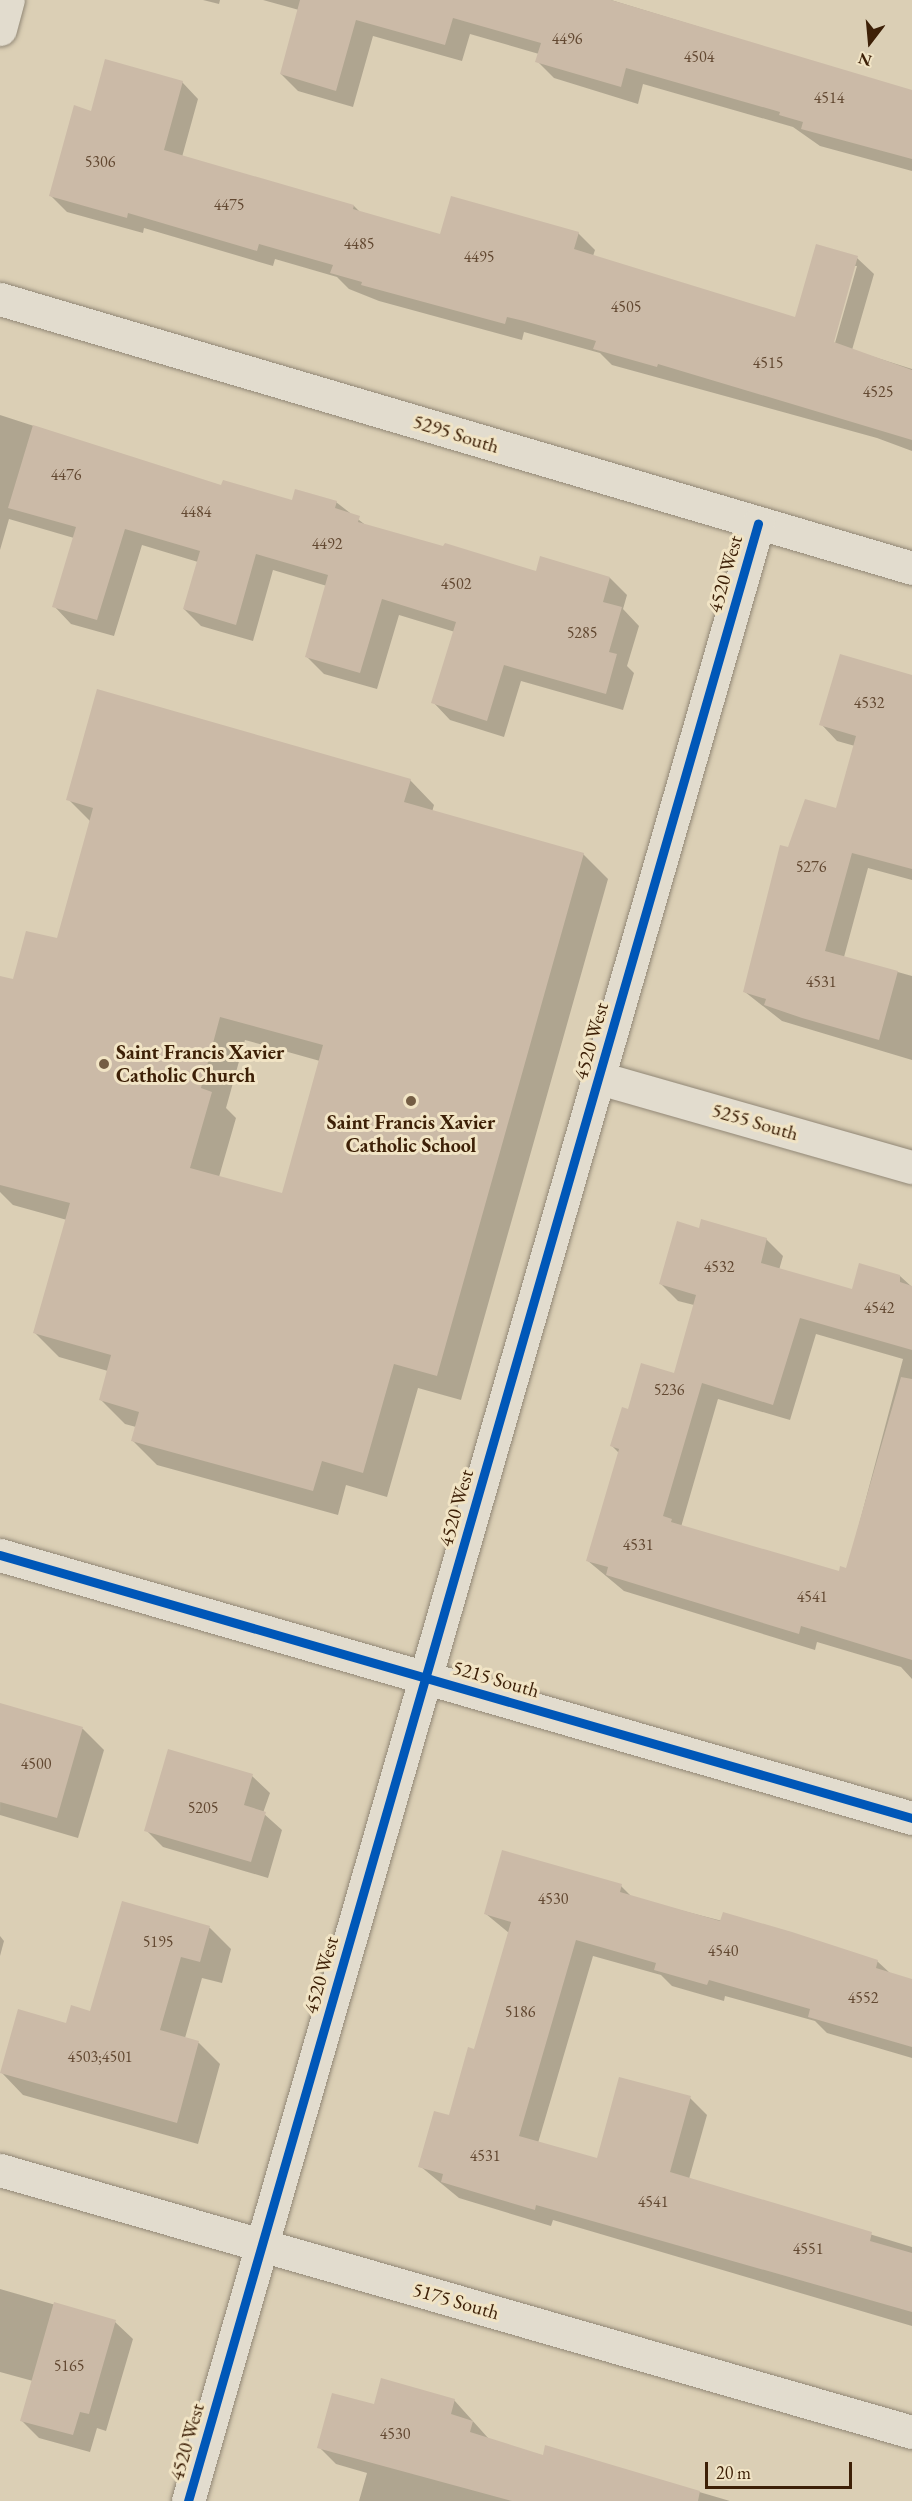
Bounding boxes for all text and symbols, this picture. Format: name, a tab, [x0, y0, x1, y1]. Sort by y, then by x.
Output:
north arrow	[840, 12, 900, 72]
house number: 4496	[552, 29, 582, 49]
house number: 4504	[684, 47, 714, 67]
text: N	[856, 48, 874, 72]
house number: 4514	[814, 88, 844, 108]
house number: 5306	[85, 152, 115, 172]
house number: 4475	[214, 195, 244, 215]
house number: 4485	[344, 234, 374, 254]
house number: 4495	[464, 247, 494, 267]
house number: 4505	[611, 297, 641, 317]
house number: 4515	[753, 353, 783, 373]
house number: 4525	[863, 382, 893, 402]
street label: 5295 South	[410, 410, 502, 458]
house number: 4476	[51, 465, 81, 485]
house number: 4484	[181, 502, 211, 522]
street label: 4520 West	[703, 533, 747, 615]
house number: 4492	[312, 534, 342, 554]
house number: 4502	[441, 574, 471, 594]
house number: 5285	[567, 623, 597, 643]
house number: 4532	[854, 693, 884, 713]
house number: 5276	[796, 857, 826, 877]
house number: 4531	[806, 972, 836, 992]
street label: 4520 West	[569, 1000, 613, 1082]
place label: Saint Francis Xavier Catholic Church	[116, 1040, 284, 1087]
marker: Saint Francis Xavier Catholic Church	[97, 1057, 111, 1071]
marker: Saint Francis Xavier Catholic School	[404, 1094, 418, 1108]
street label: 5255 South	[709, 1098, 801, 1146]
place label: Saint Francis Xavier Catholic School	[327, 1110, 495, 1157]
house number: 4532	[704, 1257, 734, 1277]
house number: 4542	[864, 1298, 894, 1318]
house number: 5236	[654, 1380, 684, 1400]
street label: 4520 West	[434, 1467, 478, 1549]
house number: 4531	[623, 1535, 653, 1555]
house number: 4541	[797, 1587, 827, 1607]
street label: 5215 South	[450, 1655, 542, 1703]
house number: 4500	[21, 1754, 51, 1774]
house number: 5205	[188, 1798, 218, 1818]
house number: 4530	[538, 1889, 568, 1909]
house number: 5195	[143, 1932, 173, 1952]
street label: 4520 West	[299, 1934, 343, 2016]
house number: 4540	[708, 1941, 738, 1961]
house number: 4552	[848, 1988, 878, 2008]
house number: 5186	[505, 2002, 535, 2022]
house number: 4503;4501	[67, 2047, 133, 2067]
house number: 4531	[470, 2146, 500, 2166]
house number: 4541	[638, 2192, 668, 2212]
house number: 4551	[793, 2239, 823, 2259]
street label: 5175 South	[410, 2277, 502, 2325]
house number: 5165	[54, 2356, 84, 2376]
street label: 4520 West	[165, 2401, 209, 2483]
house number: 4530	[380, 2424, 410, 2444]
scale bar	[708, 2450, 855, 2488]
text: 20 m	[716, 2461, 751, 2484]

